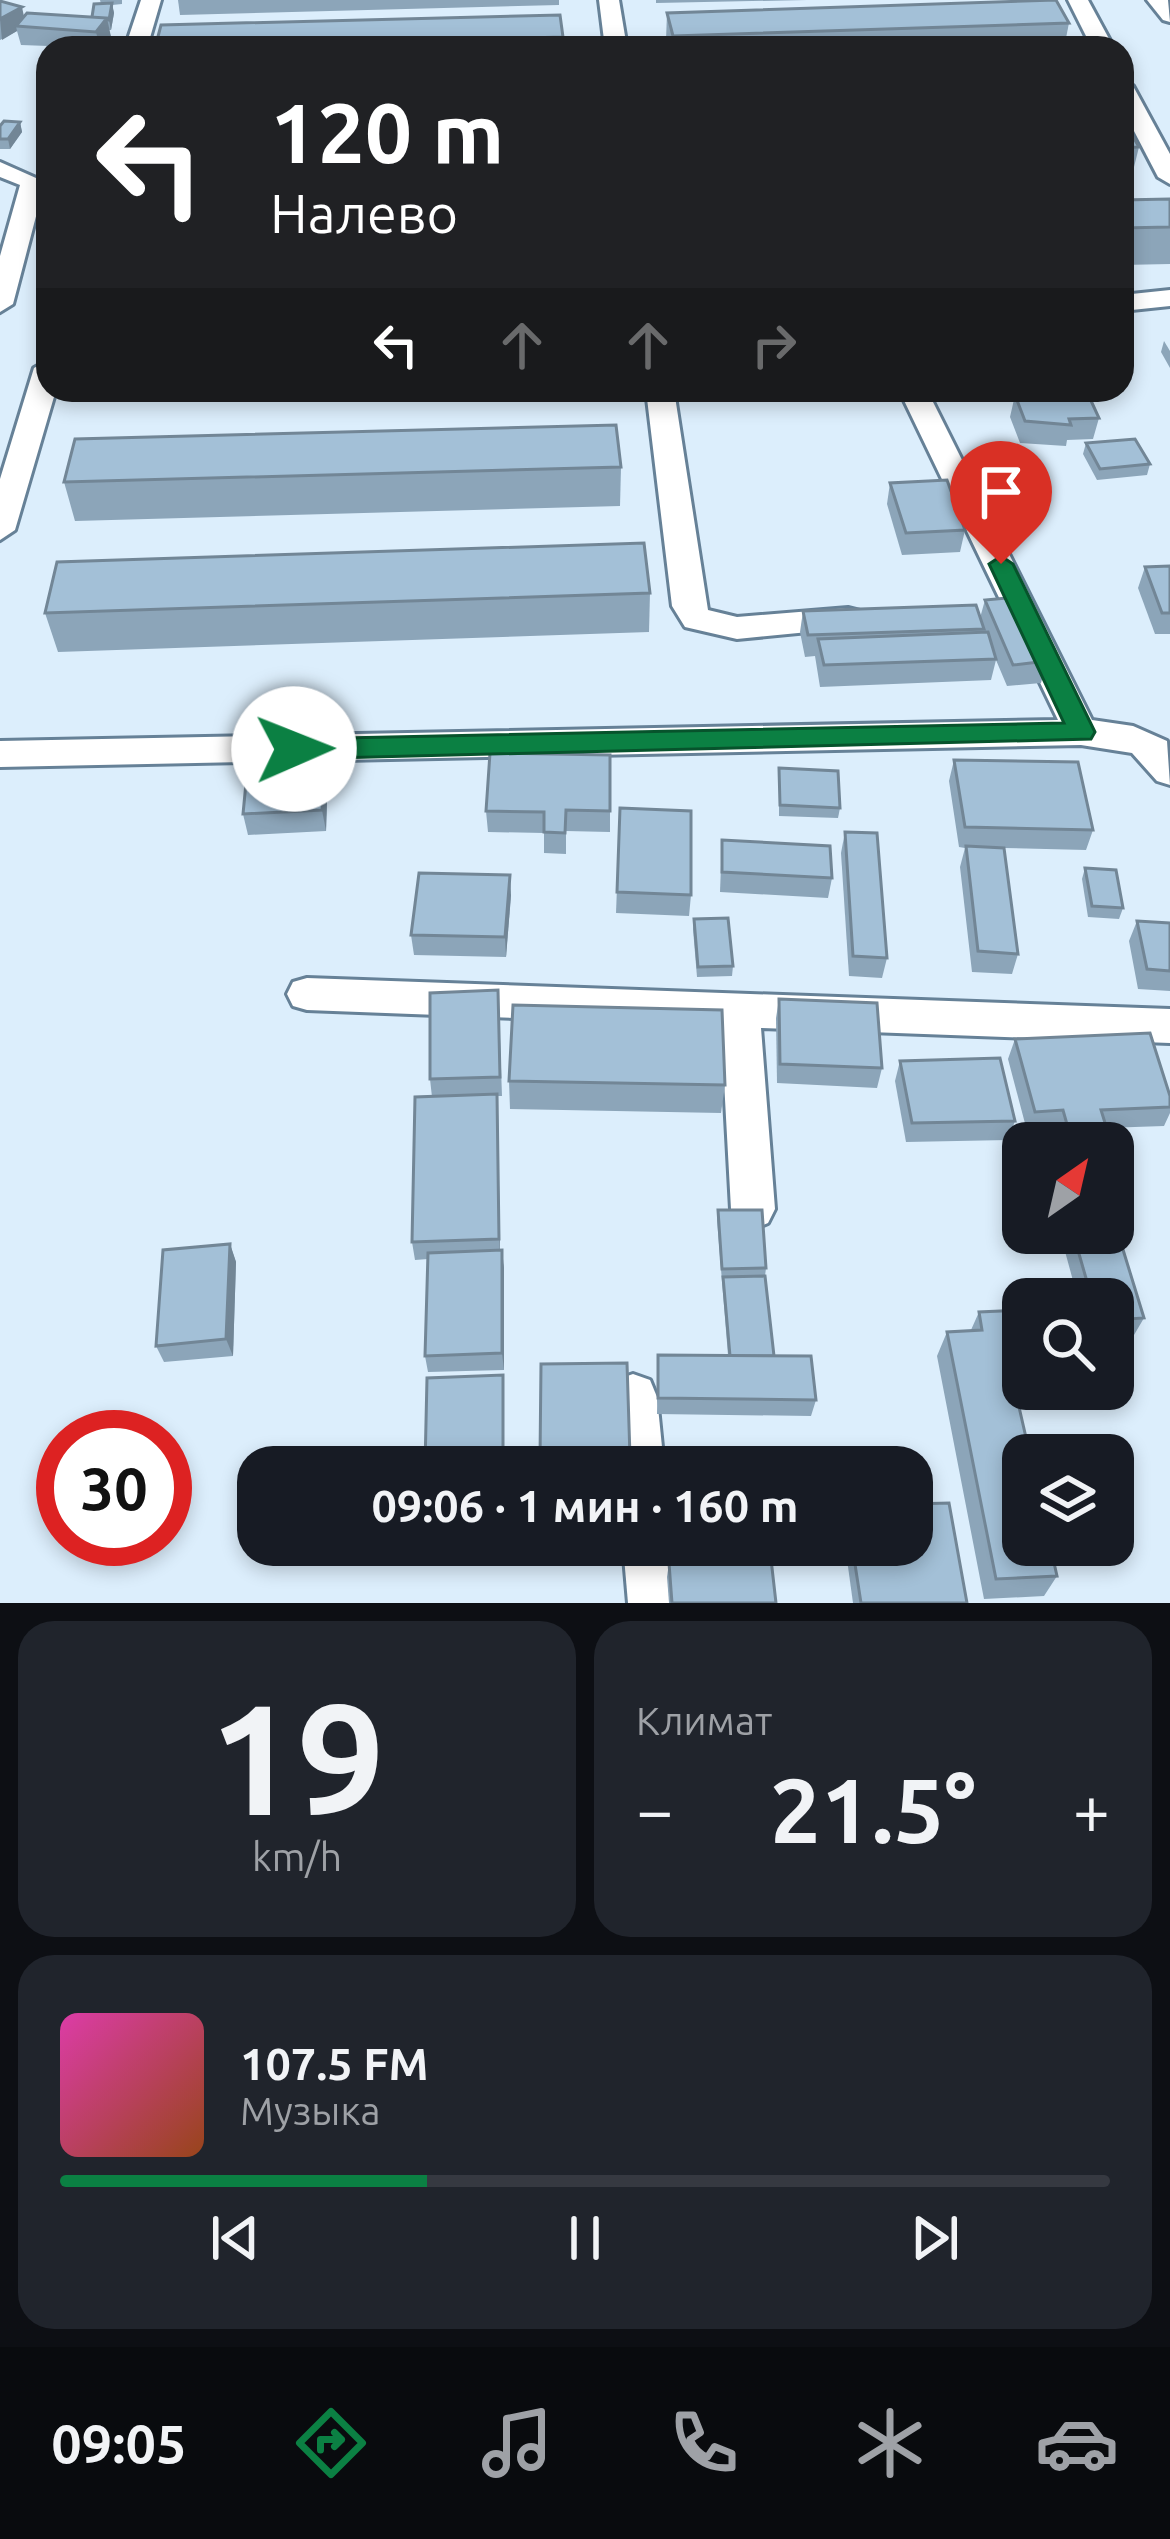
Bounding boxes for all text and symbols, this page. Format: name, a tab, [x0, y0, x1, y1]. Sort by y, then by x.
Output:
icon: left	[72, 84, 228, 240]
text: 120 m	[270, 85, 504, 179]
text: Налево	[270, 183, 458, 243]
icon: left	[363, 312, 429, 378]
icon: ahead	[489, 312, 555, 378]
icon: ahead	[615, 312, 681, 378]
icon: right	[741, 312, 807, 378]
pin	[950, 441, 1052, 564]
icon: arrive	[968, 459, 1034, 525]
position arrow	[231, 686, 357, 812]
north arrow	[1002, 1122, 1134, 1254]
map controls	[1002, 1122, 1134, 1566]
button: search	[1002, 1278, 1134, 1410]
speed limit sign: 30	[36, 1410, 192, 1566]
button: layers	[1002, 1434, 1134, 1566]
text: 09:06 · 1 мин · 160 m	[371, 1480, 799, 1531]
text: 19	[209, 1670, 385, 1844]
text: Климат	[636, 1699, 772, 1742]
text: 21.5°	[770, 1759, 976, 1860]
text: −	[636, 1772, 673, 1846]
text: +	[1073, 1772, 1110, 1846]
text: km/h	[252, 1835, 342, 1878]
text: 107.5 FM	[240, 2038, 429, 2089]
text: Музыка	[240, 2089, 380, 2132]
icon: previous	[202, 2205, 268, 2271]
icon: pause	[552, 2205, 618, 2271]
icon: next	[902, 2205, 968, 2271]
icon: directions	[289, 2401, 373, 2485]
icon: music	[475, 2401, 559, 2485]
icon: phone	[662, 2401, 746, 2485]
icon: climate	[848, 2401, 932, 2485]
icon: car	[1035, 2401, 1119, 2485]
text: 09:05	[51, 2413, 186, 2473]

